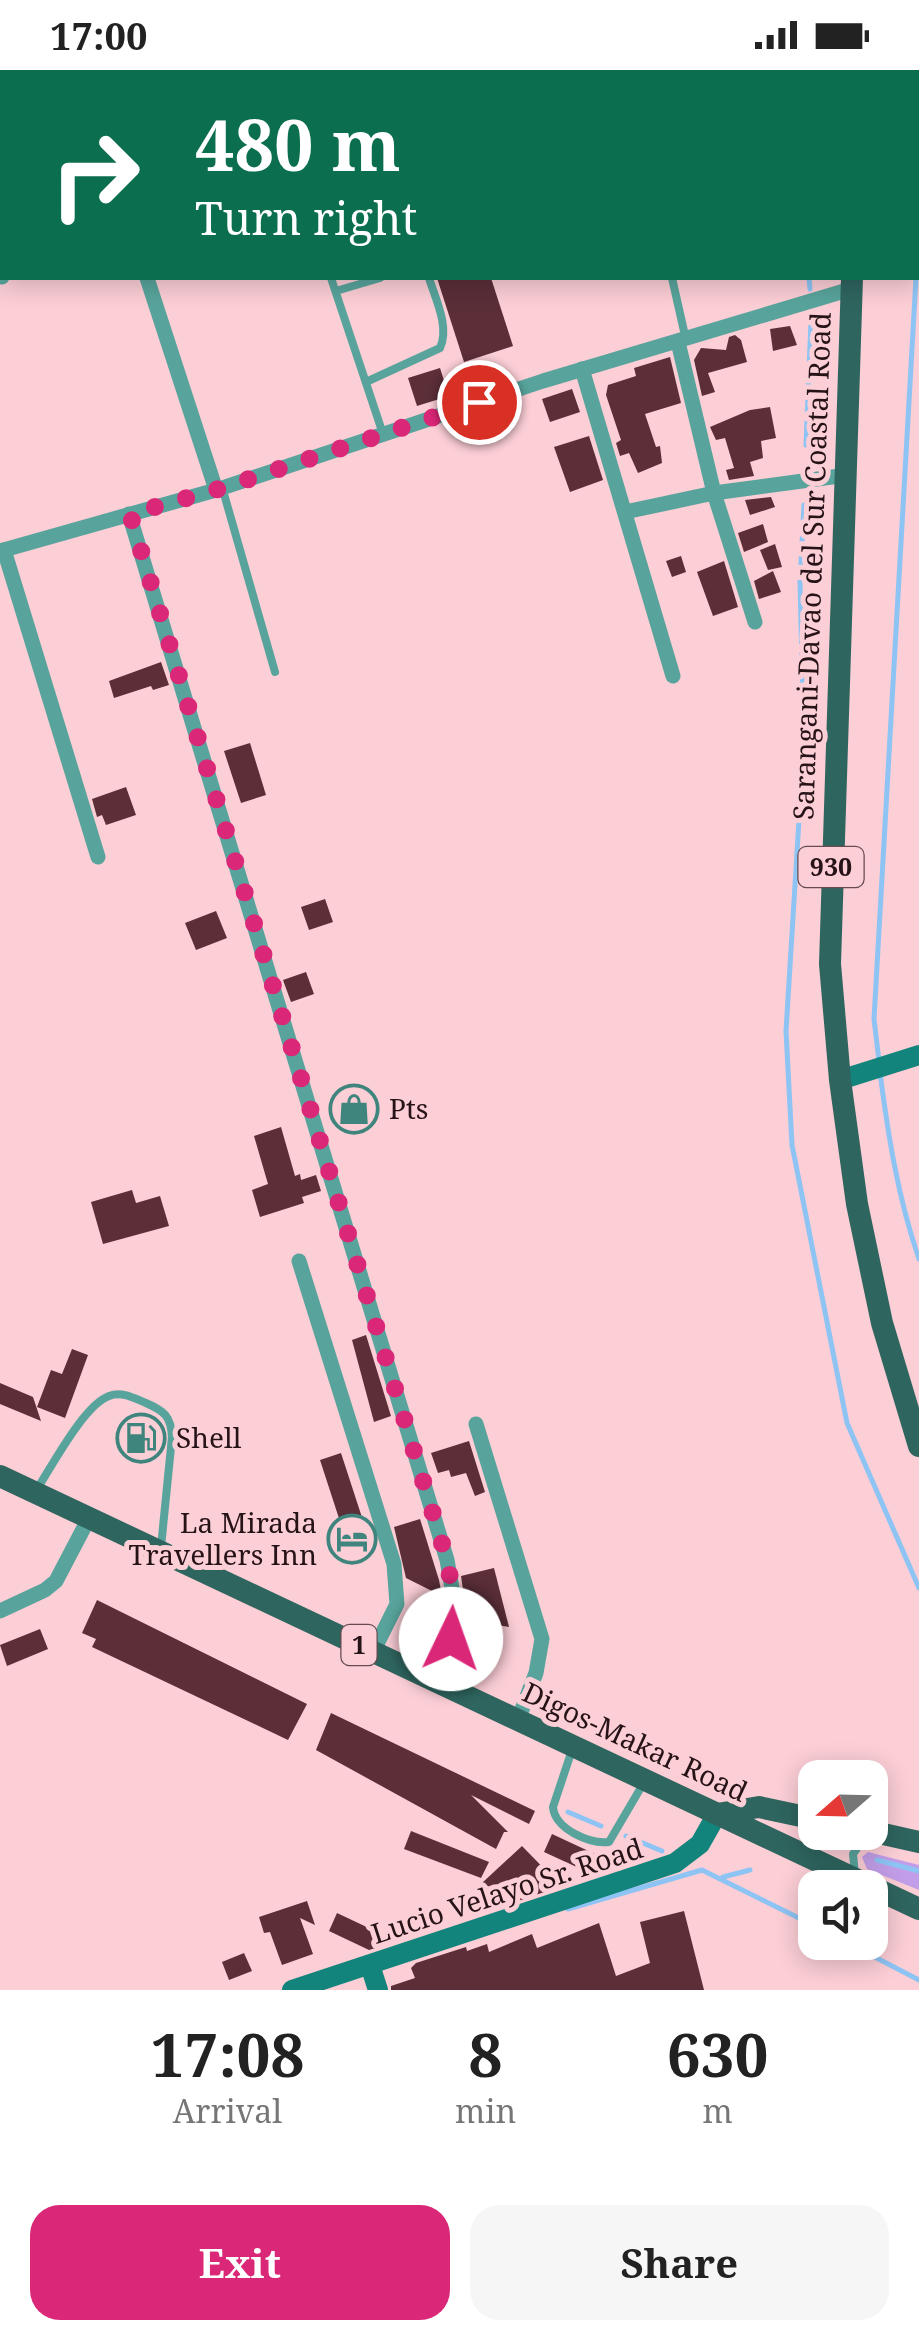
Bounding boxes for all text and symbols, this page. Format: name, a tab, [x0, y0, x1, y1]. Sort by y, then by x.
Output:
text: 17:00	[50, 9, 147, 61]
text: 480 m	[195, 96, 401, 192]
icon: right	[30, 110, 160, 240]
text: Turn right	[195, 187, 417, 248]
street label: Sarangani-Davao del Sur Coastal Road	[783, 311, 839, 820]
pin	[437, 360, 522, 445]
icon: arrive	[452, 375, 507, 430]
road number: 930	[798, 847, 864, 887]
shop icon: Pts	[328, 1083, 380, 1135]
place label: Pts	[389, 1089, 428, 1127]
fuel station icon: Shell	[115, 1412, 167, 1464]
place label: Shell	[176, 1418, 242, 1456]
place label: La Mirada Travellers Inn	[128, 1503, 317, 1573]
hotel icon: La Mirada Travellers Inn	[326, 1513, 378, 1565]
position arrow	[399, 1587, 503, 1691]
road number: 1	[342, 1625, 376, 1665]
street label: Digos-Makar Road	[517, 1672, 754, 1810]
north arrow	[798, 1760, 888, 1850]
map controls	[798, 1760, 888, 1960]
street label: Lucio Velayo Sr. Road	[366, 1828, 647, 1952]
button: sound	[798, 1870, 888, 1960]
text: 17:08	[151, 2013, 304, 2095]
text: 8	[469, 2013, 503, 2095]
text: 630	[667, 2013, 768, 2095]
text: Arrival	[173, 2089, 282, 2132]
text: min	[455, 2089, 516, 2132]
text: m	[702, 2089, 733, 2132]
button: Exit	[30, 2205, 450, 2320]
button: Share	[470, 2205, 889, 2320]

